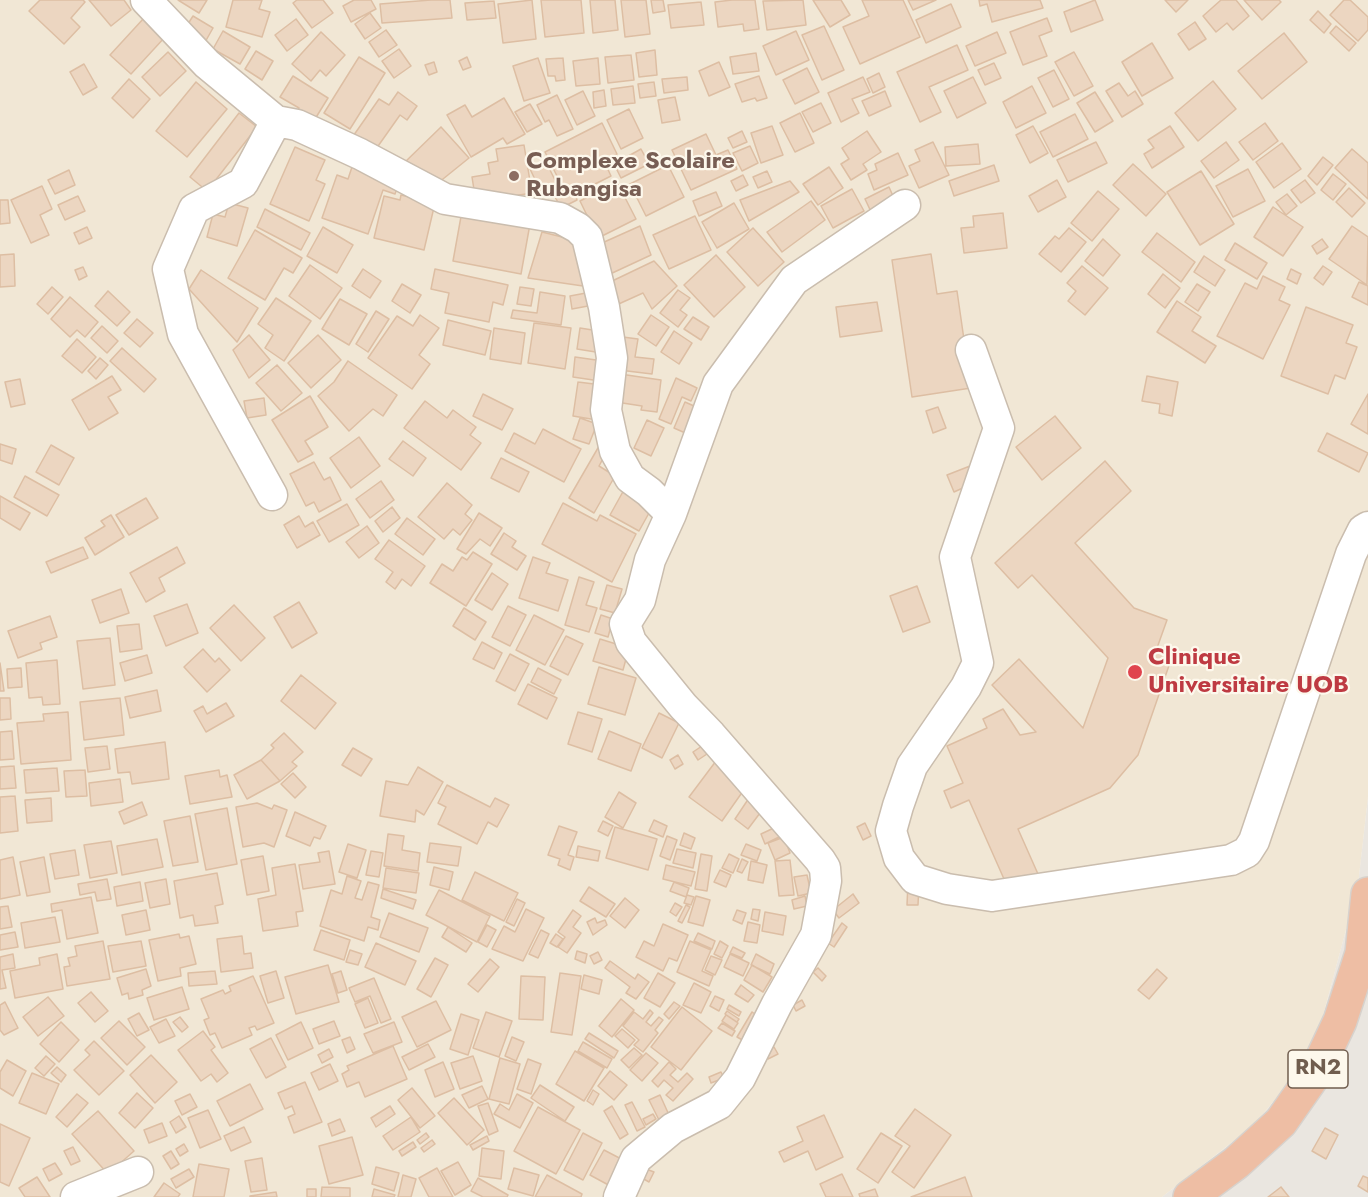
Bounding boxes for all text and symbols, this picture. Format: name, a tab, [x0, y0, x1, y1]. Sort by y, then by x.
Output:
place label: Complexe Scolaire Rubangisa	[526, 148, 735, 204]
marker: Complexe Scolaire Rubangisa	[507, 169, 521, 183]
place label: Clinique Universitaire UOB	[1148, 644, 1349, 700]
marker: Clinique Universitaire UOB	[1126, 663, 1144, 681]
road number: RN2	[1288, 1050, 1348, 1088]

